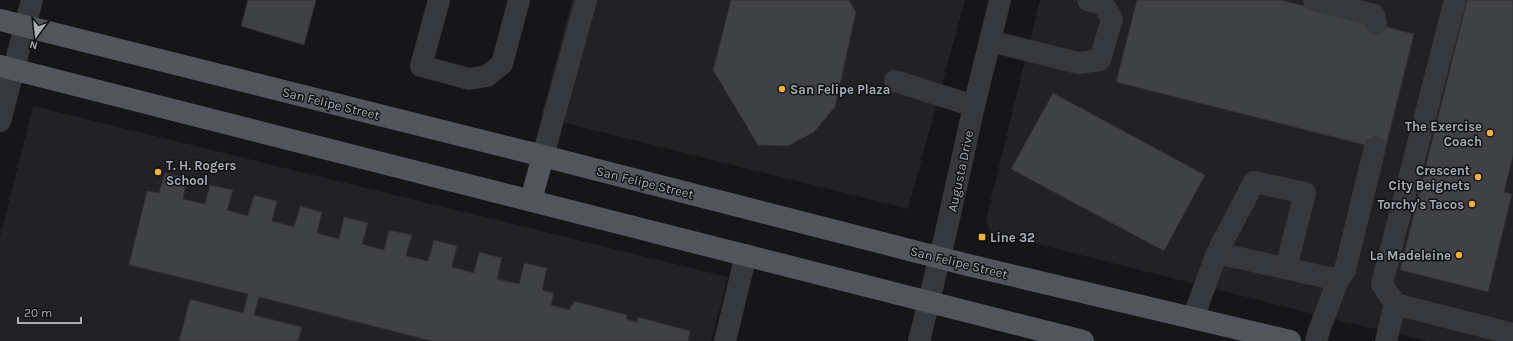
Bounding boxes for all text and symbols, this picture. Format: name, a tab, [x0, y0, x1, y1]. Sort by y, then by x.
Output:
north arrow	[16, 16, 56, 56]
text: N	[28, 38, 39, 52]
place label: San Felipe Plaza	[790, 82, 890, 97]
street label: San Felipe Street	[281, 84, 381, 123]
marker: San Felipe Plaza	[777, 84, 787, 94]
place label: The Exercise Coach	[1405, 119, 1482, 149]
marker: The Exercise Coach	[1485, 128, 1495, 138]
street label: Augusta Drive	[945, 129, 977, 213]
place label: T. H. Rogers School	[166, 158, 237, 188]
street label: San Felipe Street	[595, 163, 695, 202]
place label: Crescent City Beignets	[1388, 163, 1470, 193]
marker: T. H. Rogers School	[153, 167, 163, 177]
marker: Crescent City Beignets	[1473, 172, 1483, 182]
place label: Torchy's Tacos	[1377, 197, 1464, 212]
marker: Torchy's Tacos	[1467, 199, 1477, 209]
place label: Line 32	[990, 230, 1035, 245]
marker: Line 32	[977, 232, 987, 242]
street label: San Felipe Street	[909, 243, 1009, 282]
place label: La Madeleine	[1370, 248, 1451, 263]
marker: La Madeleine	[1454, 250, 1464, 260]
scale bar	[18, 299, 81, 325]
text: 20 m	[24, 306, 52, 320]

